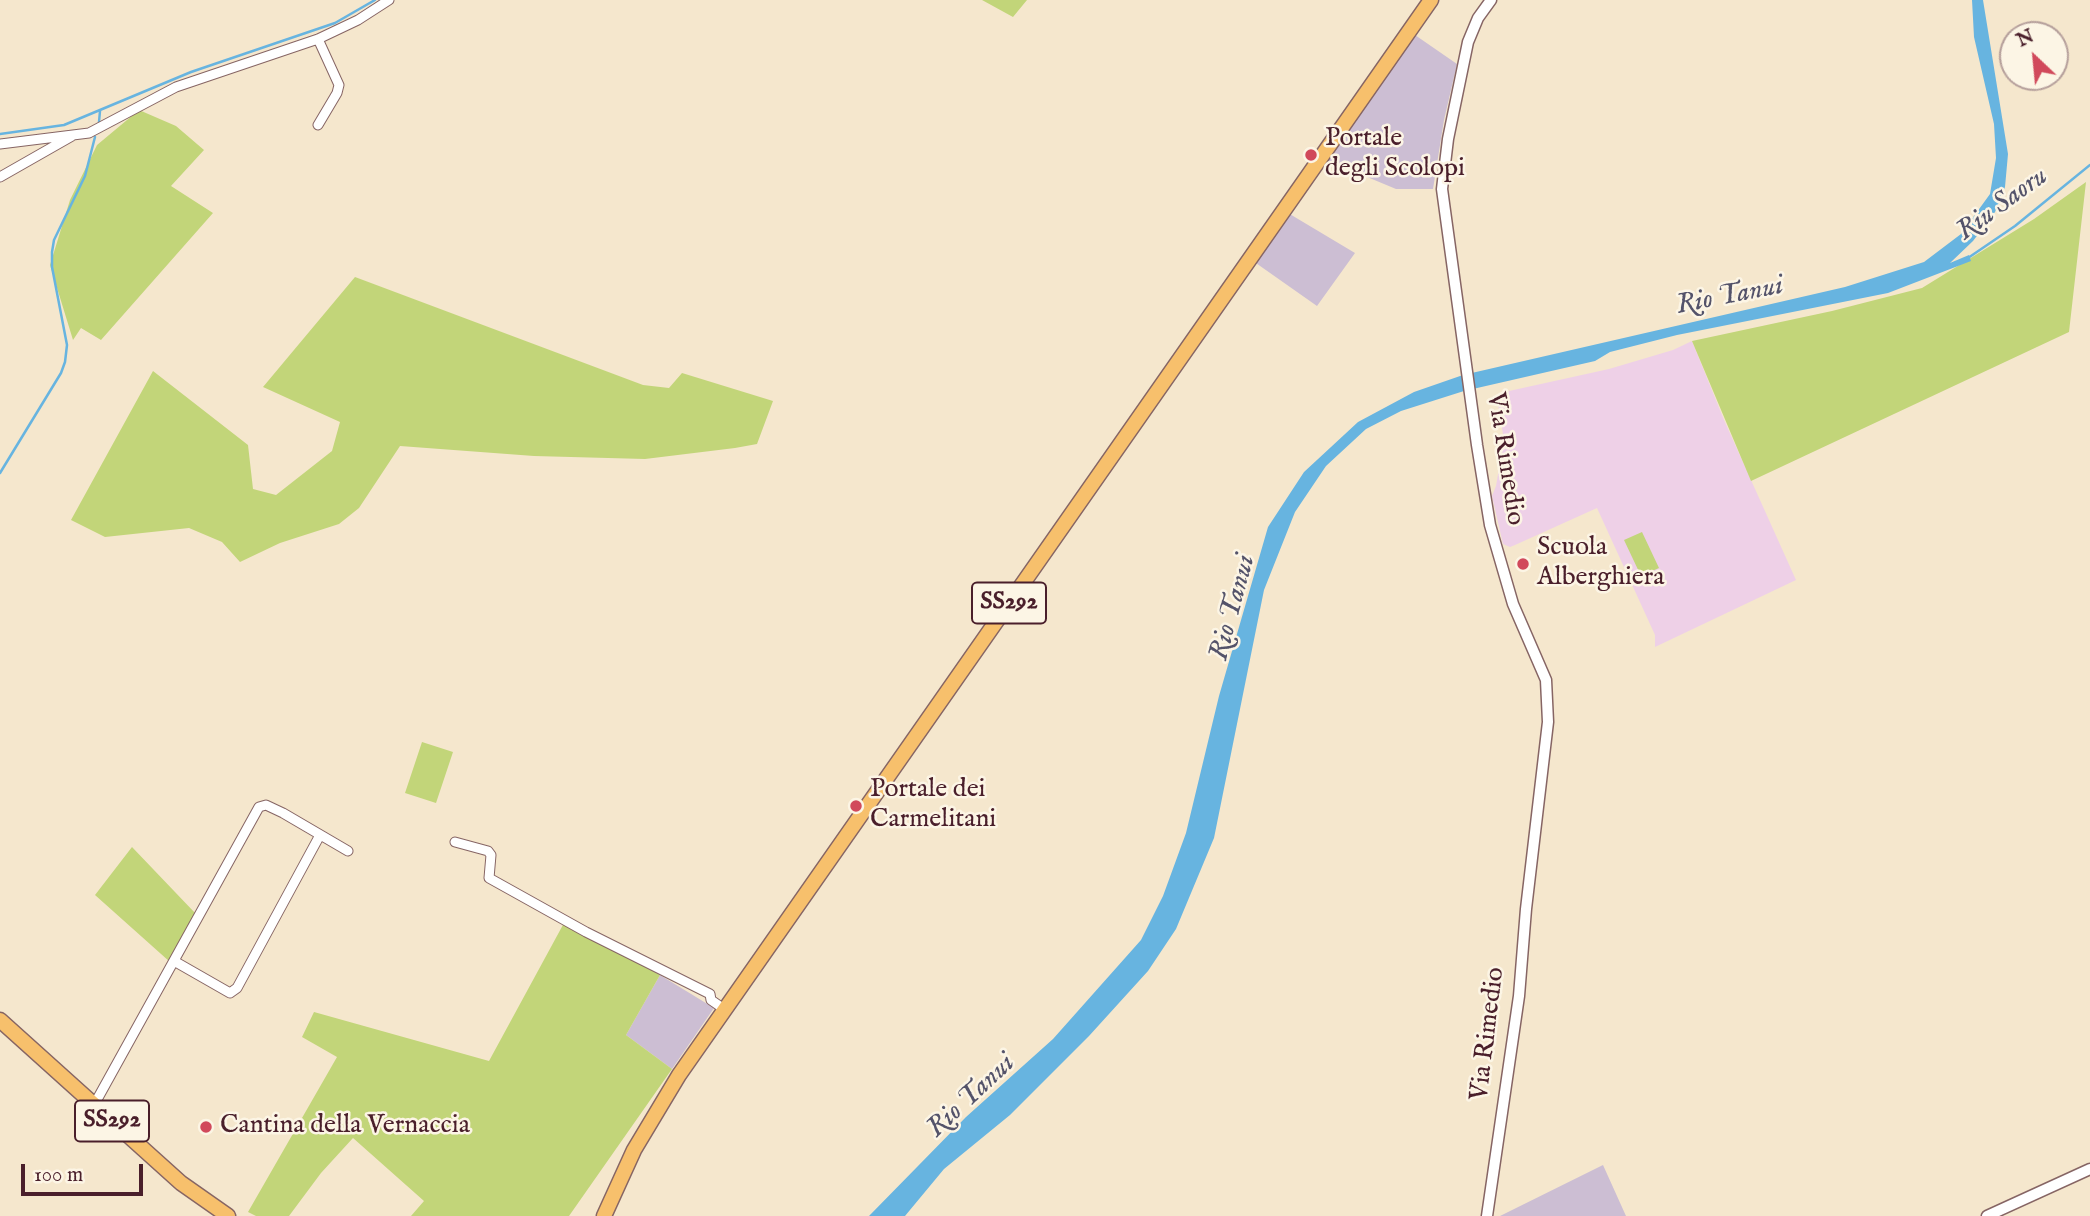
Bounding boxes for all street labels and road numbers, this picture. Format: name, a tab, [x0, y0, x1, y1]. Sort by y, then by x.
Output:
street label: Via Rimedio	[1478, 390, 1530, 528]
road number: SS292	[972, 582, 1046, 624]
street label: Via Rimedio	[1465, 966, 1513, 1102]
road number: SS292	[75, 1100, 149, 1142]

